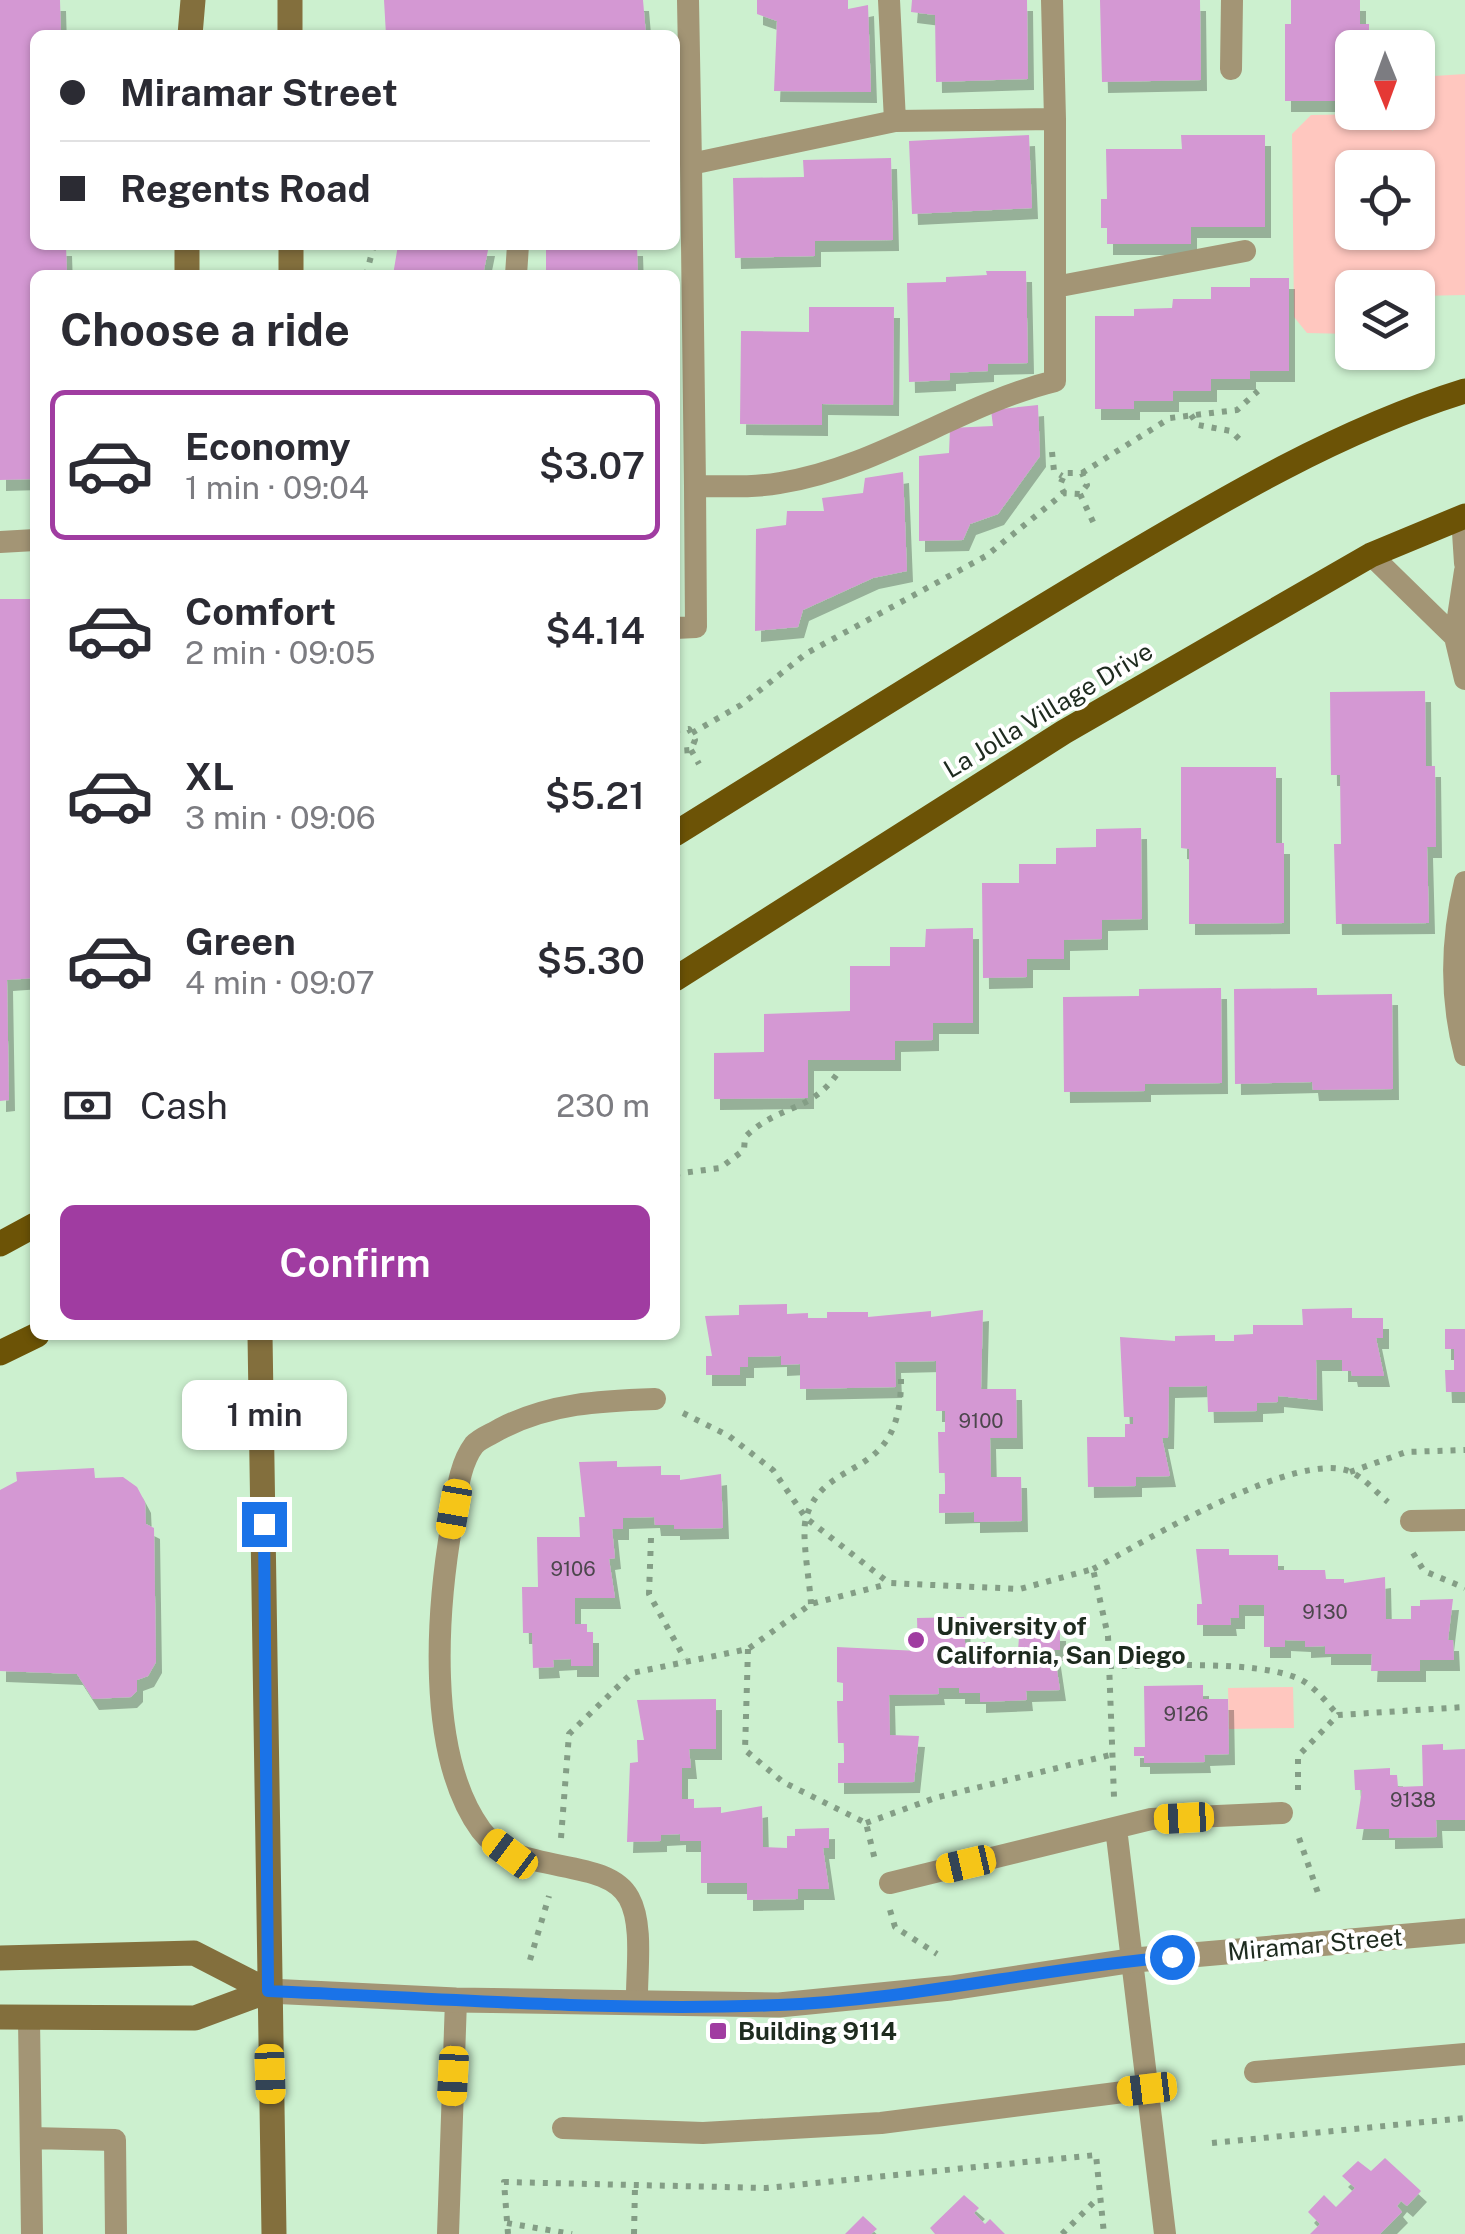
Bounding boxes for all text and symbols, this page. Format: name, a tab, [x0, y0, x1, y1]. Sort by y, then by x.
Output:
north arrow	[1335, 30, 1435, 130]
map controls	[1335, 30, 1435, 370]
text: Miramar Street	[120, 70, 398, 115]
button: locate	[1335, 150, 1435, 250]
text: Regents Road	[120, 166, 371, 211]
button: layers	[1335, 270, 1435, 370]
text: Choose a ride	[60, 303, 350, 356]
icon: car	[65, 420, 155, 510]
text: Economy	[185, 424, 351, 469]
text: $3.07	[539, 443, 645, 488]
text: 1 min · 09:04	[185, 469, 369, 506]
icon: car	[65, 585, 155, 675]
text: Comfort	[185, 589, 336, 634]
text: $4.14	[545, 608, 645, 653]
text: 2 min · 09:05	[185, 634, 375, 671]
street label: La Jolla Village Drive	[938, 636, 1158, 784]
icon: car	[65, 750, 155, 840]
text: XL	[185, 754, 234, 799]
text: $5.21	[545, 773, 645, 818]
text: 3 min · 09:06	[185, 799, 376, 836]
icon: car	[65, 915, 155, 1005]
text: Green	[185, 919, 296, 964]
text: $5.30	[537, 938, 645, 983]
text: 4 min · 09:07	[185, 964, 375, 1001]
icon: cash	[60, 1078, 115, 1133]
text: Cash	[140, 1083, 228, 1128]
text: 230 m	[556, 1087, 650, 1124]
button: Confirm	[60, 1205, 650, 1320]
callout: 1 min	[182, 1379, 346, 1449]
text: 1 min	[226, 1396, 303, 1433]
house number: 9100	[959, 1409, 1003, 1433]
car	[434, 1477, 474, 1541]
route end	[242, 1502, 287, 1547]
house number: 9106	[550, 1557, 596, 1581]
house number: 9130	[1302, 1600, 1348, 1624]
place label: University of California, San Diego	[936, 1611, 1186, 1670]
marker: University of California, San Diego	[905, 1629, 927, 1651]
house number: 9126	[1164, 1702, 1209, 1726]
house number: 9138	[1390, 1788, 1436, 1812]
car	[1153, 1801, 1215, 1835]
car	[477, 1824, 543, 1884]
car	[933, 1843, 999, 1885]
street label: Miramar Street	[1226, 1921, 1404, 1967]
route start	[1150, 1935, 1195, 1980]
place label: Building 9114	[738, 2016, 897, 2046]
marker: Building 9114	[707, 2020, 729, 2042]
car	[254, 2043, 286, 2105]
car	[436, 2045, 470, 2107]
car	[1115, 2070, 1179, 2108]

